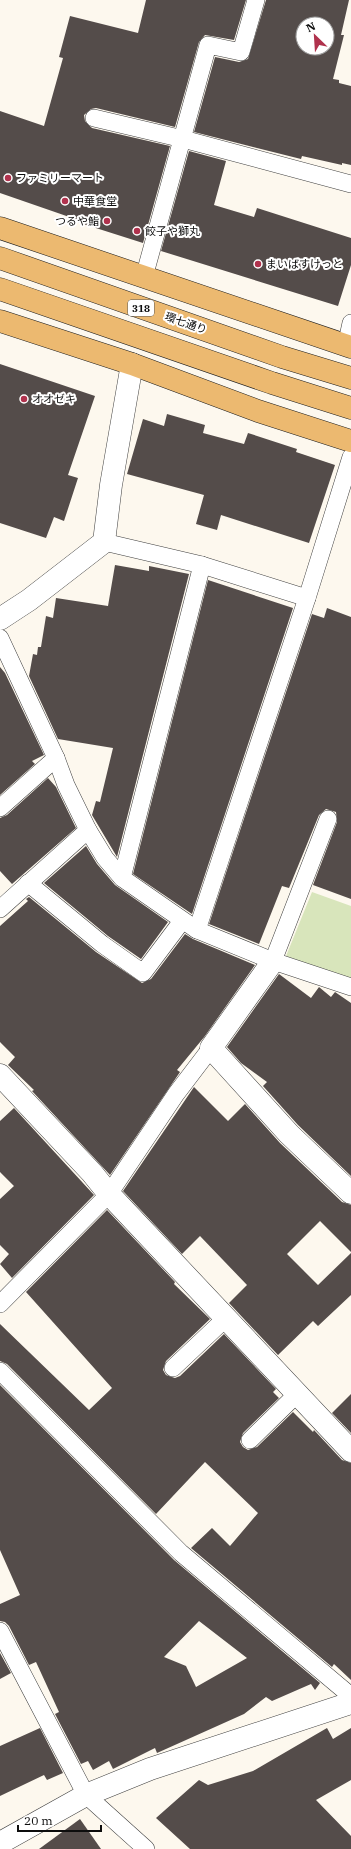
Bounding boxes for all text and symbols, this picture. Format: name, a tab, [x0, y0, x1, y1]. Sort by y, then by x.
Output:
north arrow	[295, 16, 335, 56]
text: N	[304, 19, 318, 35]
place label: ファミリーマート	[16, 171, 104, 185]
marker: ファミリーマート	[3, 173, 13, 183]
place label: 中華食堂	[73, 194, 117, 208]
marker: 中華食堂	[60, 196, 70, 206]
place label: つるや鮨	[55, 214, 99, 228]
marker: つるや鮨	[102, 216, 112, 226]
place label: 餃子や獅丸	[145, 224, 200, 238]
marker: 餃子や獅丸	[132, 226, 142, 236]
place label: まいばすけっと	[266, 257, 343, 271]
marker: まいばすけっと	[253, 259, 263, 269]
road number: 318	[128, 300, 154, 316]
street label: 環七通り	[163, 309, 209, 337]
place label: オオゼキ	[32, 392, 76, 406]
marker: オオゼキ	[19, 394, 29, 404]
scale bar	[18, 1807, 101, 1833]
text: 20 m	[24, 1813, 53, 1828]

